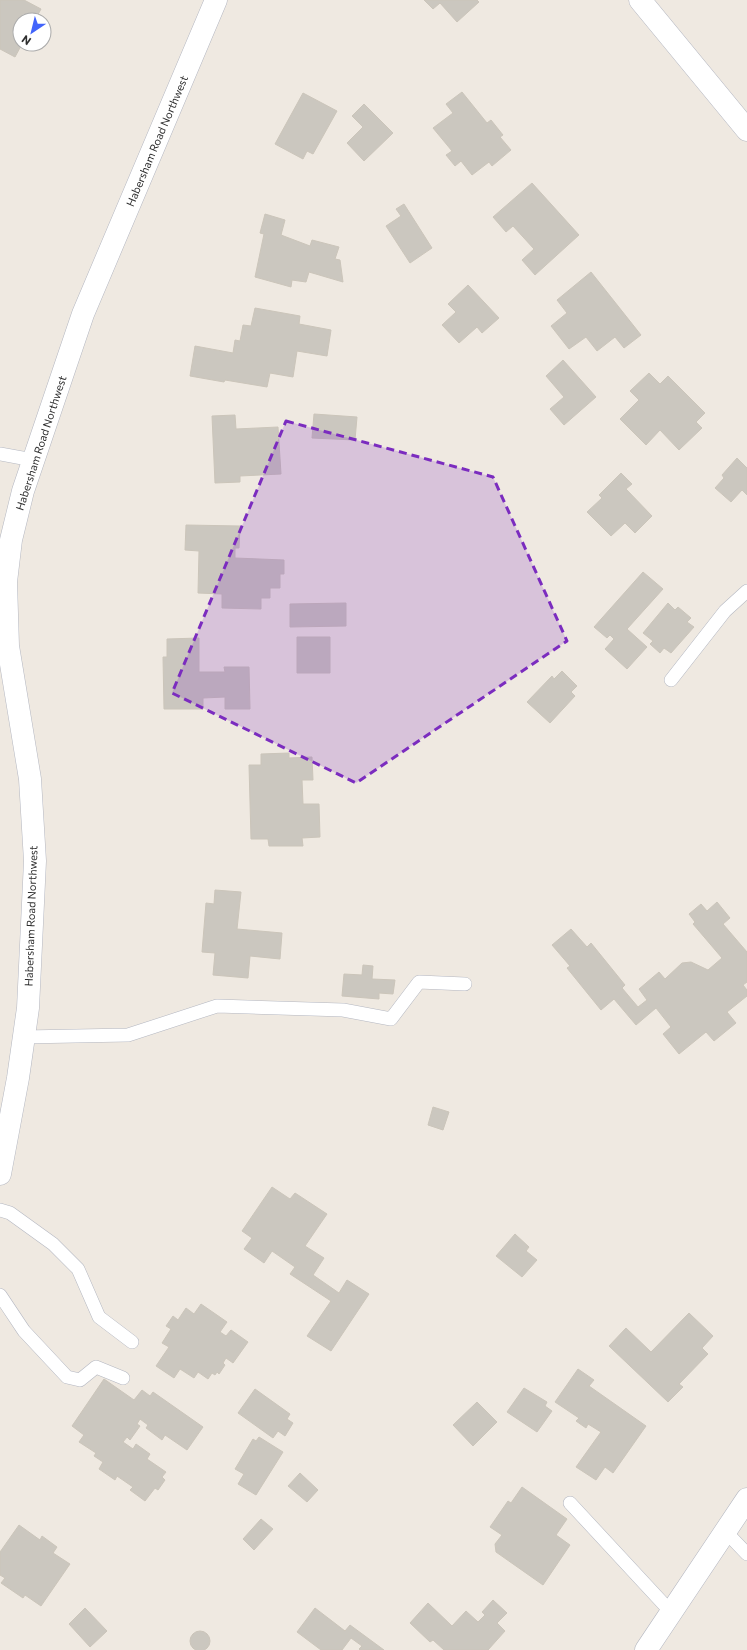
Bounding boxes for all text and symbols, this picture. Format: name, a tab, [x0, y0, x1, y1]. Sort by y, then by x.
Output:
north arrow	[12, 12, 52, 52]
text: N	[19, 33, 33, 48]
street label: Habersham Road Northwest	[123, 73, 190, 208]
street label: Habersham Road Northwest	[13, 373, 69, 512]
street label: Habersham Road Northwest	[22, 845, 39, 987]

